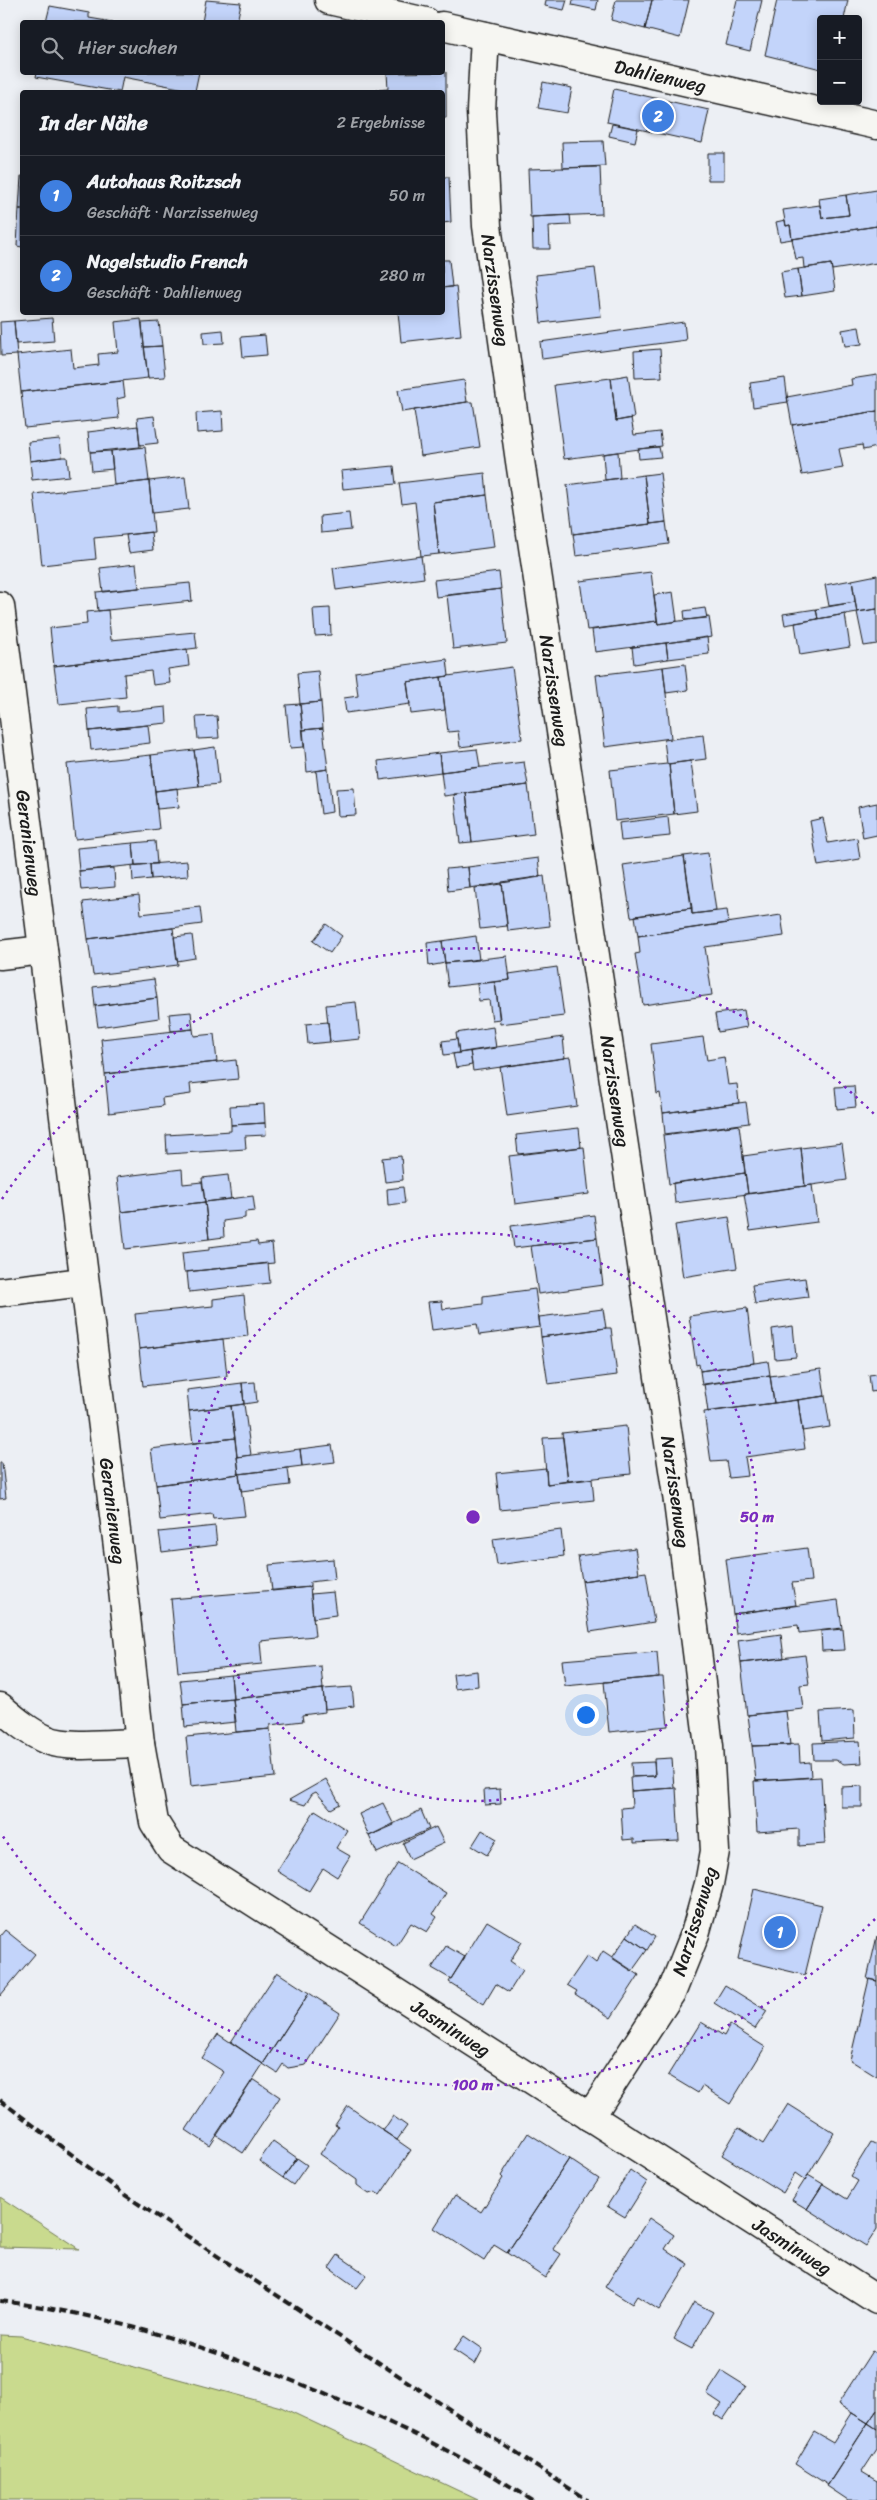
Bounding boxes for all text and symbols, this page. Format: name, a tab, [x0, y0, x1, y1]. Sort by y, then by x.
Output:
map controls	[817, 15, 862, 105]
button: +	[817, 15, 862, 60]
search box	[20, 20, 445, 75]
text: Hier suchen	[78, 31, 178, 64]
icon: search	[38, 34, 66, 62]
street label: Dahlienweg	[611, 50, 710, 103]
button: −	[817, 60, 862, 105]
pin: 2	[642, 97, 674, 135]
text: In der Nähe	[40, 104, 148, 142]
text: 2 Ergebnisse	[337, 108, 425, 137]
text: Autohaus Roitzsch	[87, 165, 241, 198]
text: 1	[53, 181, 59, 210]
text: 50 m	[389, 181, 425, 210]
text: Geschäft · Narzissenweg	[87, 198, 258, 227]
street label: Narzissenweg	[471, 232, 520, 349]
text: Nagelstudio French	[87, 245, 248, 278]
text: 2	[51, 261, 61, 290]
text: 280 m	[380, 261, 425, 290]
text: Geschäft · Dahlienweg	[87, 278, 242, 307]
street label: Narzissenweg	[530, 632, 579, 750]
street label: Geranienweg	[6, 788, 52, 899]
street label: Narzissenweg	[590, 1033, 640, 1150]
street label: Narzissenweg	[651, 1433, 700, 1550]
street label: Geranienweg	[90, 1456, 136, 1567]
text: 50 m	[740, 1504, 775, 1530]
centre of rings	[464, 1508, 482, 1526]
your location	[573, 1702, 599, 1728]
street label: Narzissenweg	[662, 1862, 727, 1980]
pin: 1	[764, 1913, 796, 1951]
street label: Jasminweg	[403, 1990, 498, 2066]
text: 100 m	[453, 2072, 494, 2098]
street label: Jasminweg	[745, 2208, 839, 2284]

